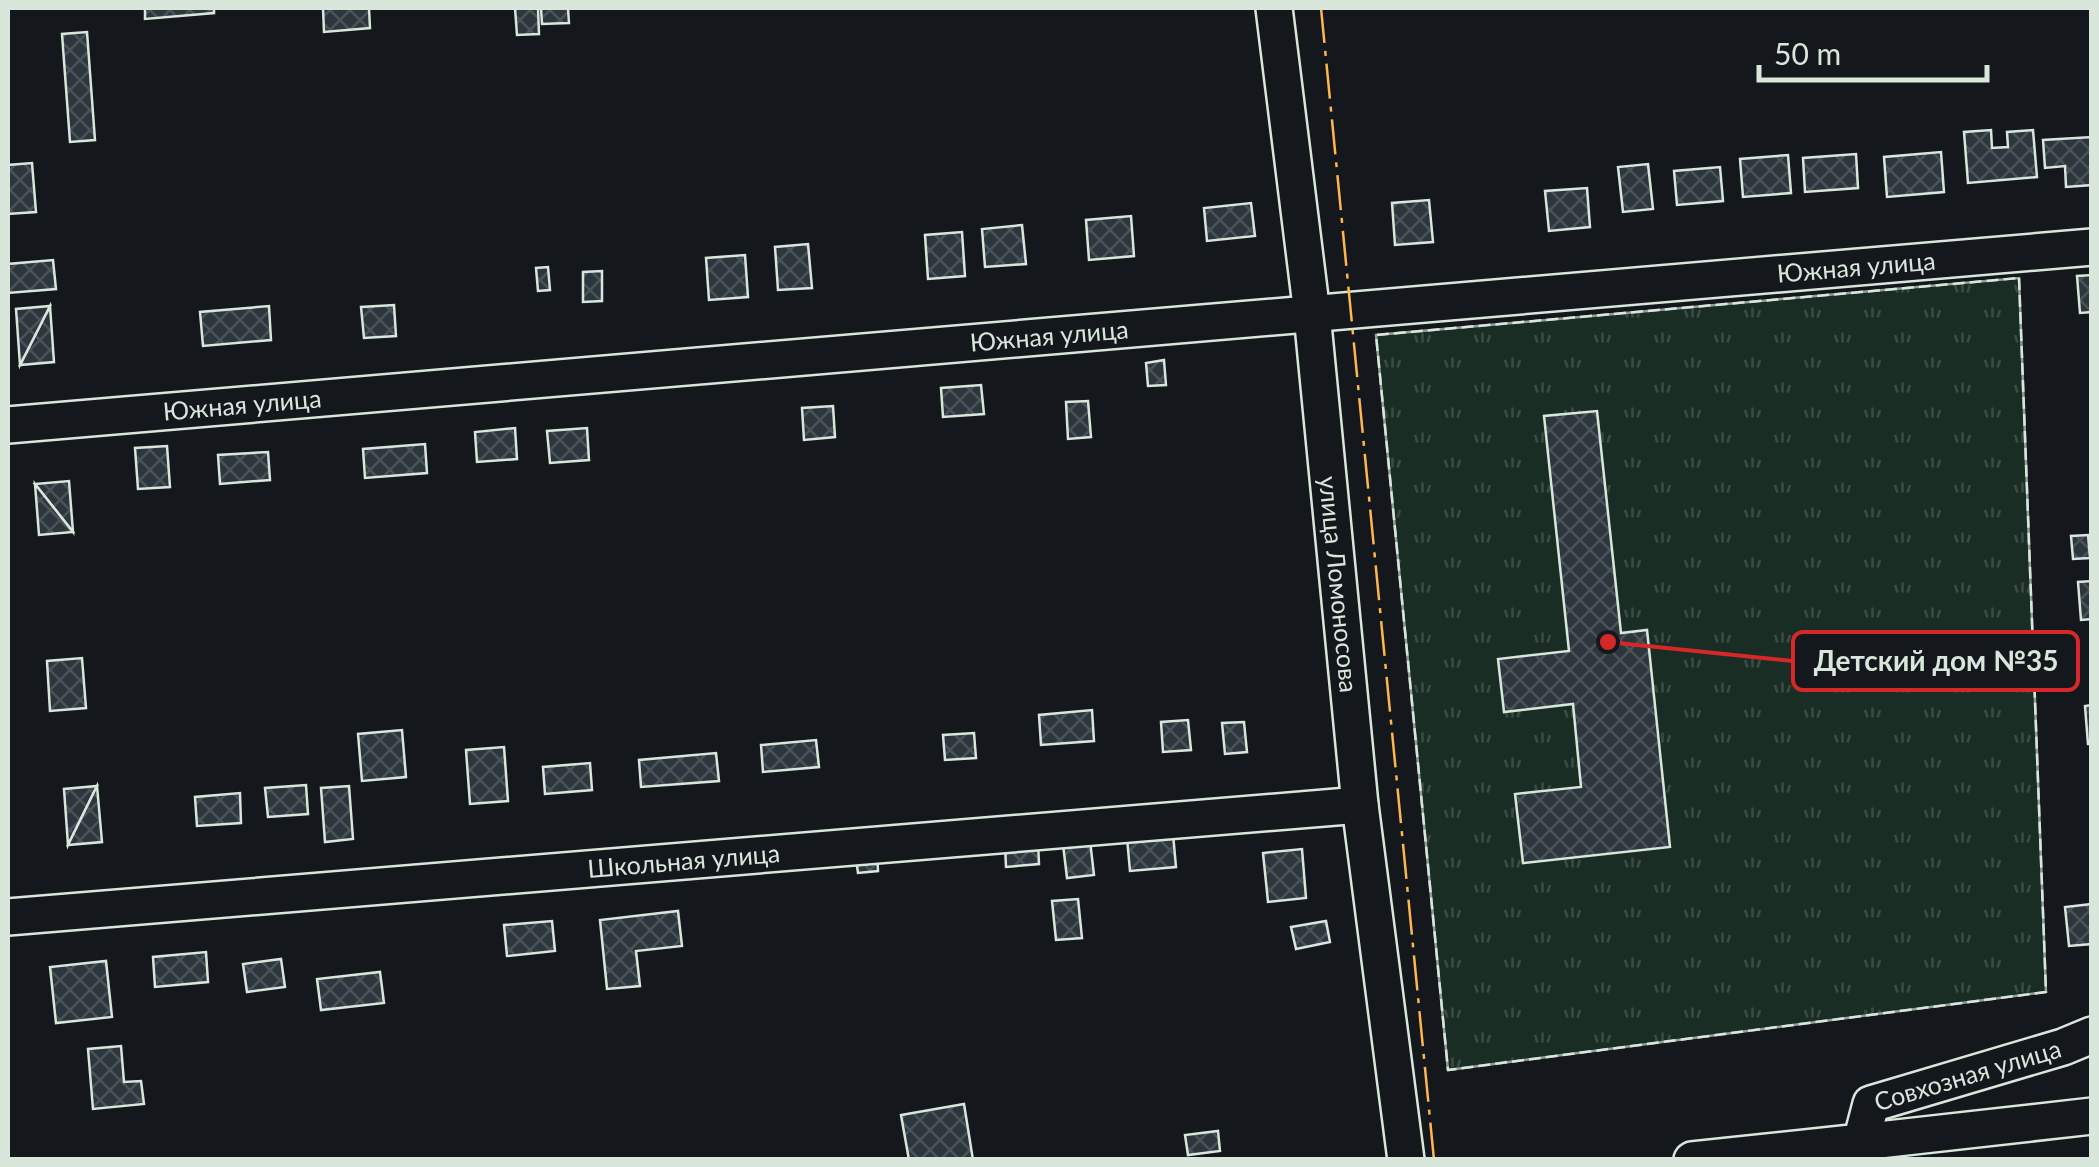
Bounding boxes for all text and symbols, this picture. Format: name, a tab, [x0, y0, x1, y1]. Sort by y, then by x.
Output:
scale bar	[1759, 20, 1986, 82]
text: 50 m	[1774, 35, 1841, 71]
street label: Южная улица	[1776, 244, 1937, 288]
street label: Южная улица	[969, 313, 1130, 357]
street label: Южная улица	[162, 382, 323, 426]
street label: улица Ломоносова	[1314, 475, 1365, 694]
callout: Детский дом №35	[1793, 632, 2078, 690]
text: Детский дом №35	[1814, 643, 2058, 677]
street label: Школьная улица	[586, 837, 781, 883]
street label: Совхозная улица	[1870, 1032, 2064, 1116]

